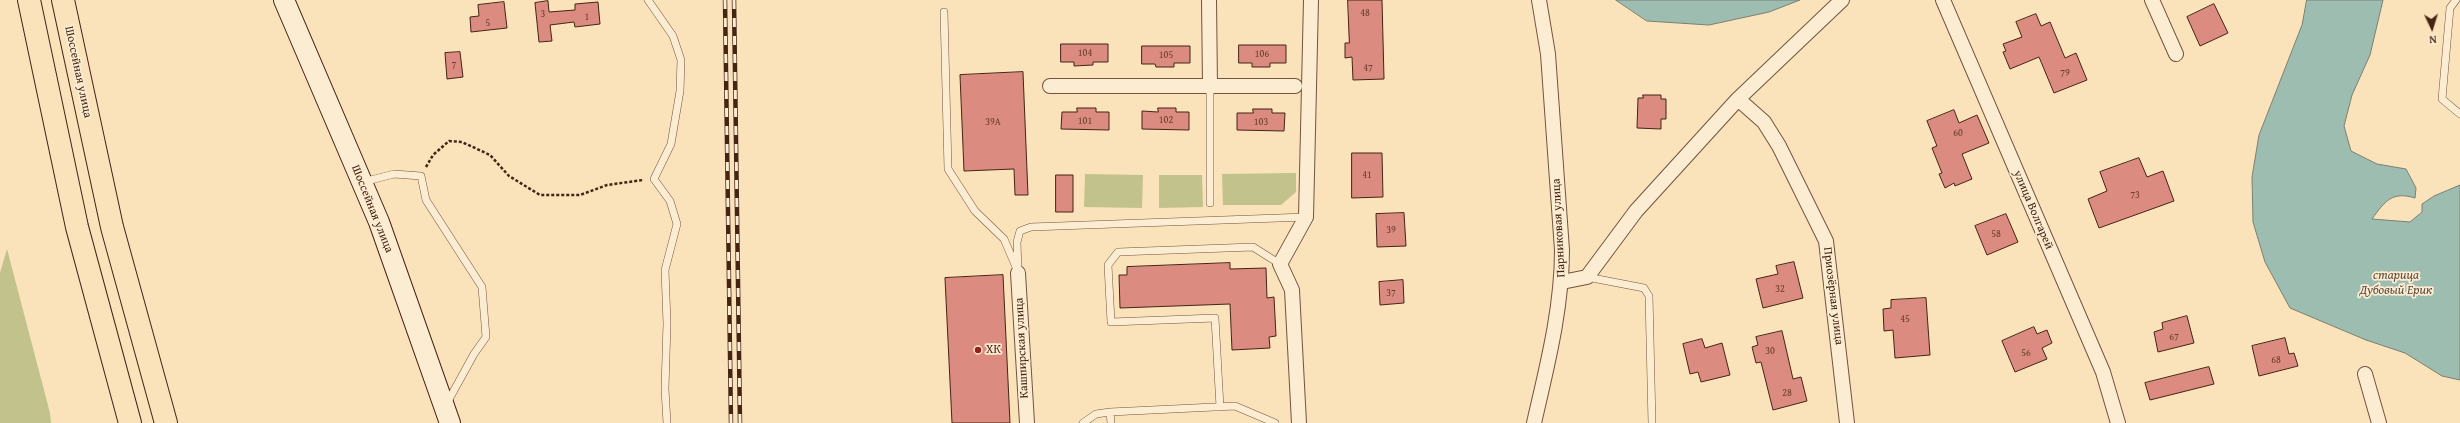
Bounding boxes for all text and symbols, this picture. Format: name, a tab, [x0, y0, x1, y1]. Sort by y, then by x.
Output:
house number: 48	[1360, 7, 1370, 19]
house number: 3	[541, 8, 545, 20]
north arrow	[2412, 8, 2452, 48]
house number: 1	[585, 11, 589, 23]
house number: 5	[486, 17, 490, 29]
street label: Шоссейная улица	[61, 25, 95, 119]
text: N	[2429, 32, 2437, 48]
house number: 104	[1078, 47, 1092, 59]
house number: 106	[1255, 48, 1269, 60]
house number: 105	[1159, 49, 1173, 61]
house number: 7	[452, 59, 456, 71]
house number: 47	[1363, 62, 1373, 74]
house number: 79	[2060, 67, 2070, 79]
house number: 102	[1159, 114, 1173, 126]
house number: 101	[1078, 115, 1092, 127]
house number: 39А	[985, 116, 1001, 128]
house number: 103	[1254, 116, 1268, 128]
house number: 60	[1953, 127, 1963, 139]
street label: Шоссейная улица	[348, 163, 396, 255]
street label: улица Волгарей	[2010, 168, 2056, 252]
house number: 41	[1362, 169, 1372, 181]
street label: Парниковая улица	[1549, 178, 1569, 278]
house number: 73	[2130, 189, 2140, 201]
house number: 39	[1386, 224, 1396, 236]
house number: 58	[1991, 228, 2001, 240]
street label: Приозёрная улица	[1820, 246, 1846, 346]
water label: старица Дубовый Ерик	[2359, 268, 2433, 299]
house number: 32	[1775, 283, 1785, 295]
house number: 37	[1386, 287, 1396, 299]
street label: Кашпирская улица	[1012, 297, 1032, 399]
house number: 45	[1900, 313, 1910, 325]
house number: 67	[2169, 331, 2179, 343]
place label: ХК	[986, 343, 1001, 357]
marker: ХК	[973, 345, 983, 355]
house number: 30	[1765, 345, 1775, 357]
house number: 56	[2021, 347, 2031, 359]
house number: 68	[2271, 354, 2281, 366]
house number: 28	[1782, 387, 1792, 399]

